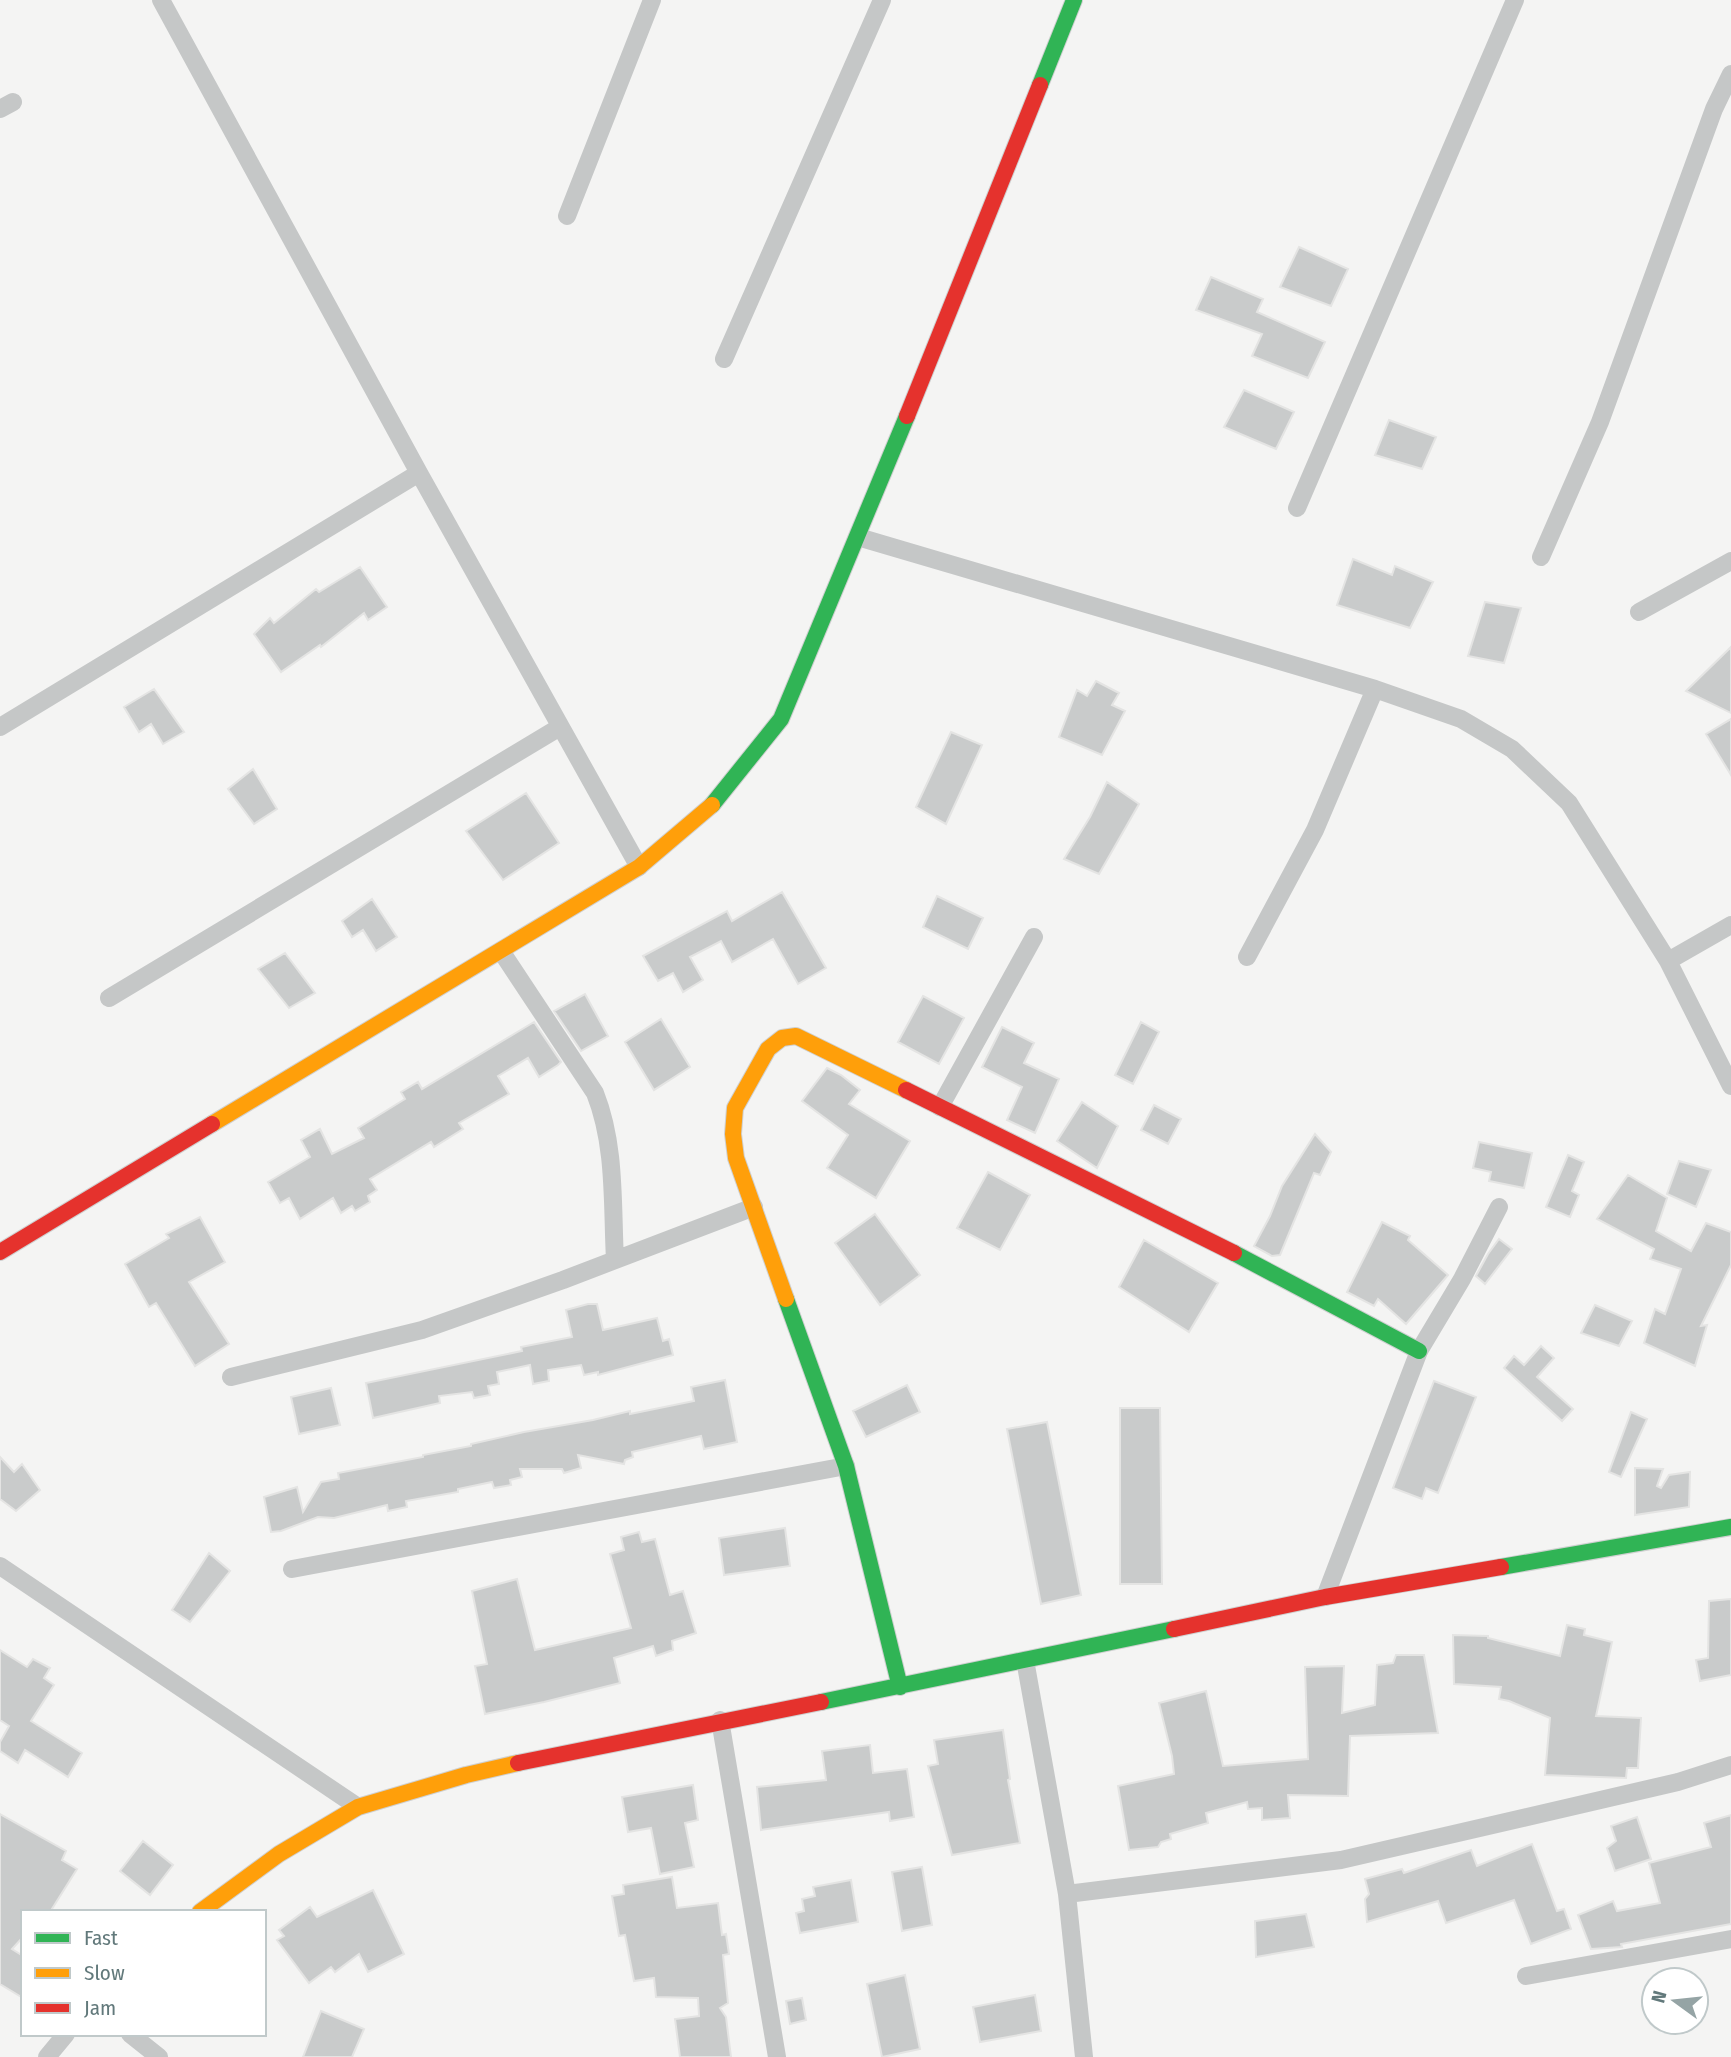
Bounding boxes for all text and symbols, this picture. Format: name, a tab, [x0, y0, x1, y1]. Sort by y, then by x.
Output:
legend	[21, 1910, 266, 2036]
text: Fast	[84, 1925, 118, 1951]
text: Slow	[84, 1960, 125, 1986]
north arrow	[1640, 1966, 1710, 2036]
text: N	[1646, 1988, 1672, 2005]
text: Jam	[84, 1995, 116, 2021]

